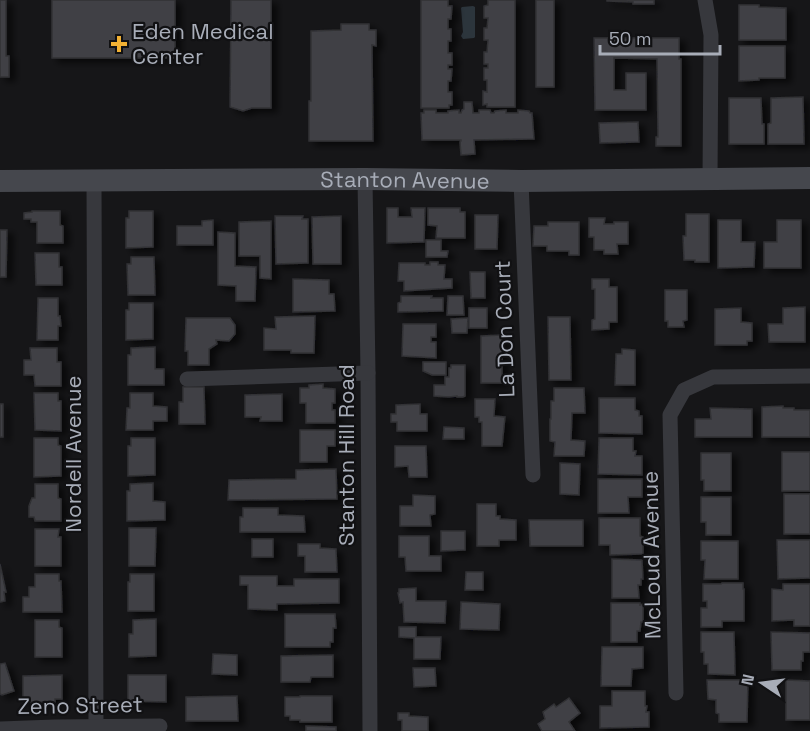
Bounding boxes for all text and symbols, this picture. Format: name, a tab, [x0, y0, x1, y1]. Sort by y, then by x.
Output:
place label: Eden Medical Center	[132, 17, 274, 70]
scale bar	[600, 18, 720, 56]
text: 50 m	[609, 27, 651, 50]
marker: Eden Medical Center	[110, 35, 128, 53]
street label: Stanton Avenue	[320, 165, 490, 195]
street label: La Don Court	[488, 260, 520, 398]
street label: Stanton Hill Road	[332, 364, 360, 546]
street label: Nordell Avenue	[59, 375, 87, 533]
street label: McLoud Avenue	[636, 471, 666, 639]
north arrow	[732, 653, 792, 713]
text: N	[736, 672, 759, 687]
street label: Zeno Street	[17, 690, 143, 720]

